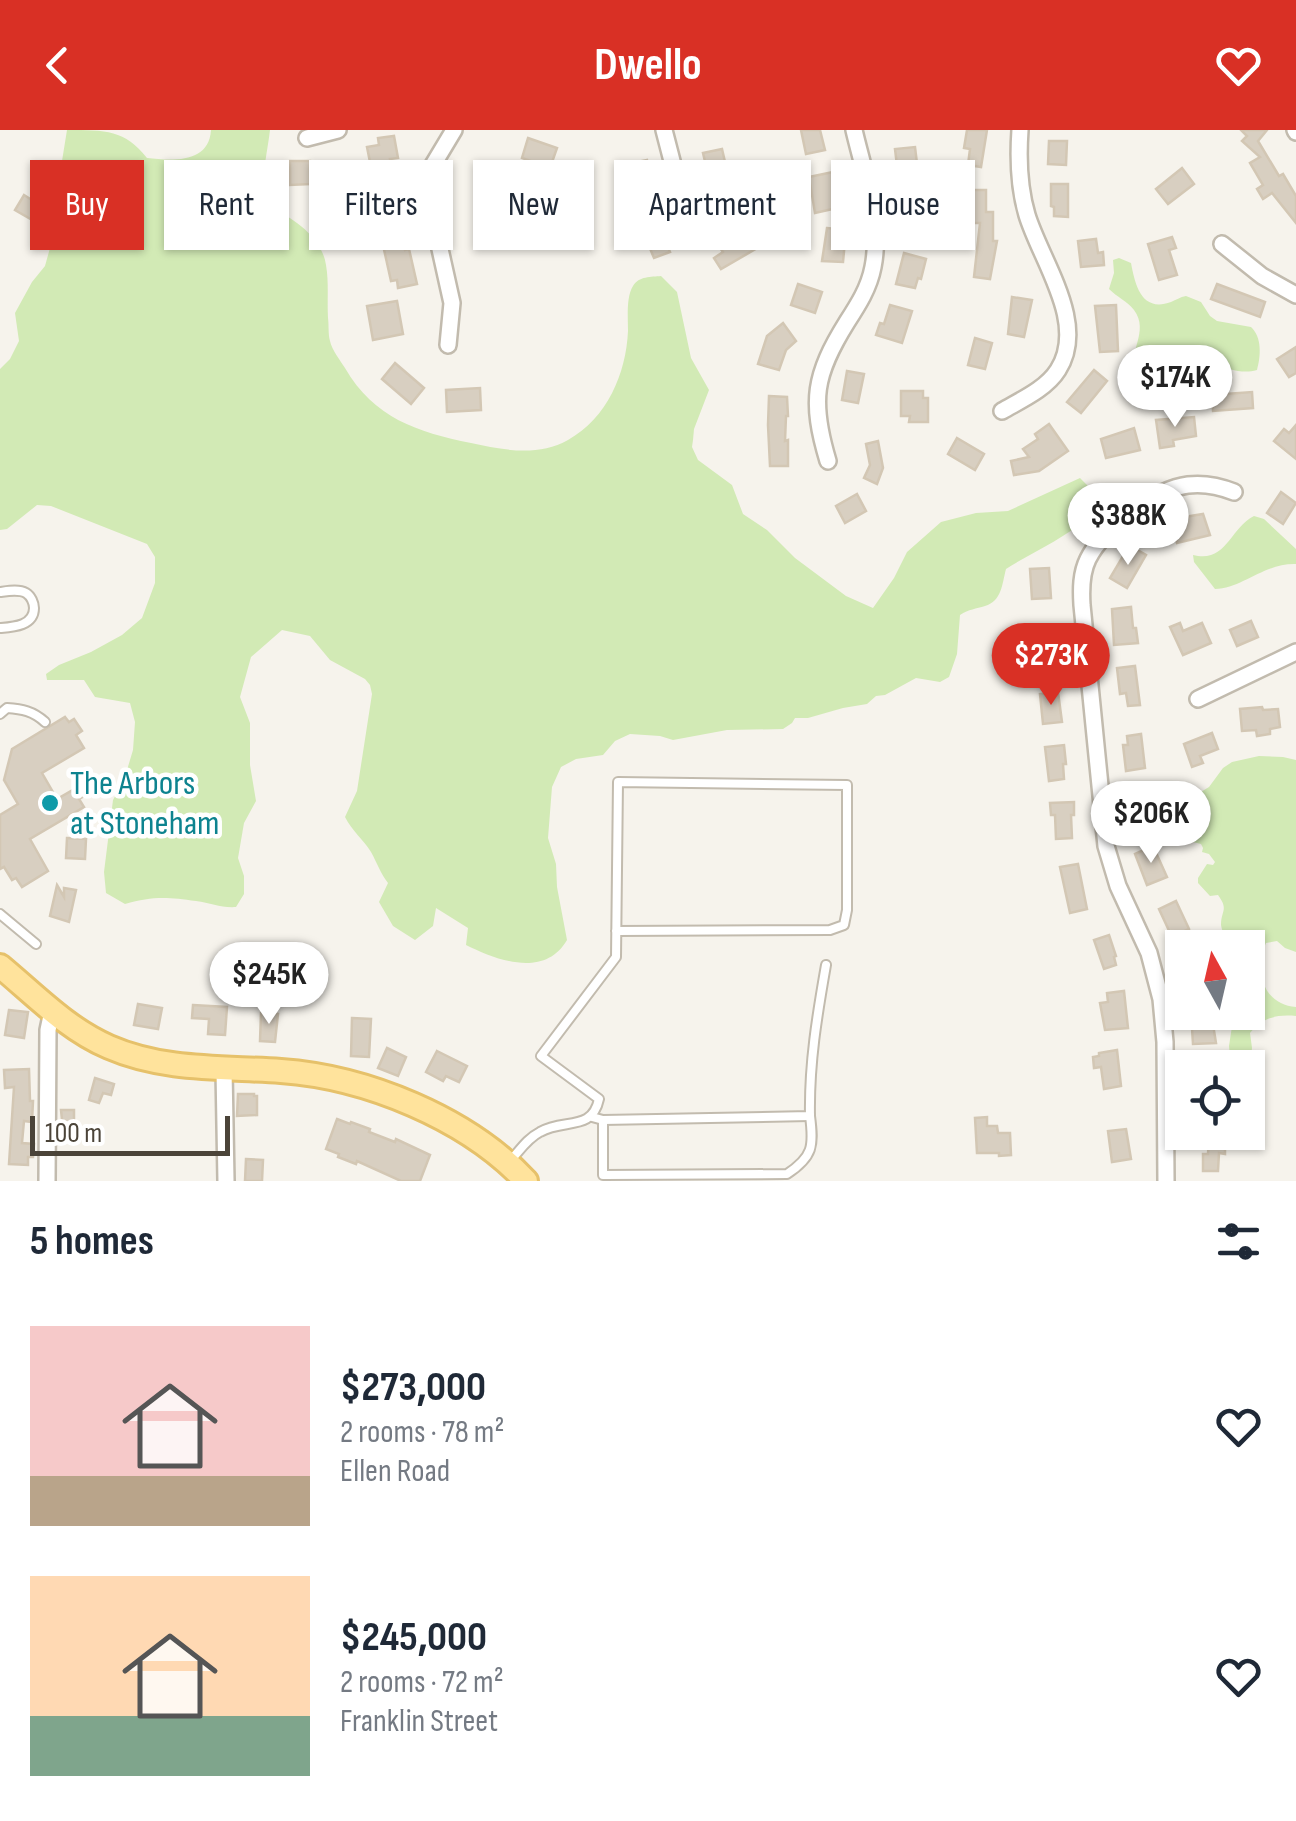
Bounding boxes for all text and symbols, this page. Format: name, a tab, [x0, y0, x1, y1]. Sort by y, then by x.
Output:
icon: back	[30, 38, 85, 93]
text: Dwello	[594, 38, 702, 93]
icon: heart	[1211, 38, 1266, 93]
chip: Buy	[30, 160, 144, 250]
chip: Rent	[164, 160, 289, 250]
chip: Filters	[309, 160, 453, 250]
chip: New	[473, 160, 594, 250]
chip: Apartment	[614, 160, 811, 250]
chip: House	[831, 160, 975, 250]
pin: $174K	[1105, 345, 1245, 430]
text: $174K	[1139, 358, 1211, 397]
pin: $388K	[1058, 483, 1198, 568]
text: $388K	[1090, 496, 1166, 535]
pin: $273K	[981, 623, 1121, 708]
text: $273K	[1014, 636, 1088, 675]
place label: The Arbors at Stoneham	[70, 762, 220, 845]
pin: $206K	[1081, 781, 1221, 866]
marker: The Arbors at Stoneham	[39, 792, 61, 814]
text: $206K	[1113, 794, 1189, 833]
north arrow	[1165, 930, 1265, 1030]
map controls	[1165, 930, 1265, 1150]
pin: $245K	[199, 942, 339, 1027]
text: $245K	[231, 955, 307, 994]
button: locate	[1165, 1050, 1265, 1150]
scale bar	[30, 1111, 230, 1156]
text: 100 m	[45, 1117, 102, 1150]
icon: filters	[1211, 1214, 1266, 1269]
text: 5 homes	[30, 1216, 154, 1267]
text: $273,000	[340, 1362, 486, 1413]
icon: home	[110, 1366, 230, 1486]
icon: heart	[1211, 1399, 1266, 1454]
text: 2 rooms · 78 m²	[340, 1413, 504, 1452]
text: Ellen Road	[340, 1452, 450, 1491]
text: $245,000	[340, 1612, 487, 1663]
icon: home	[110, 1616, 230, 1736]
icon: heart	[1211, 1649, 1266, 1704]
text: 2 rooms · 72 m²	[340, 1663, 504, 1702]
text: Franklin Street	[340, 1702, 498, 1741]

